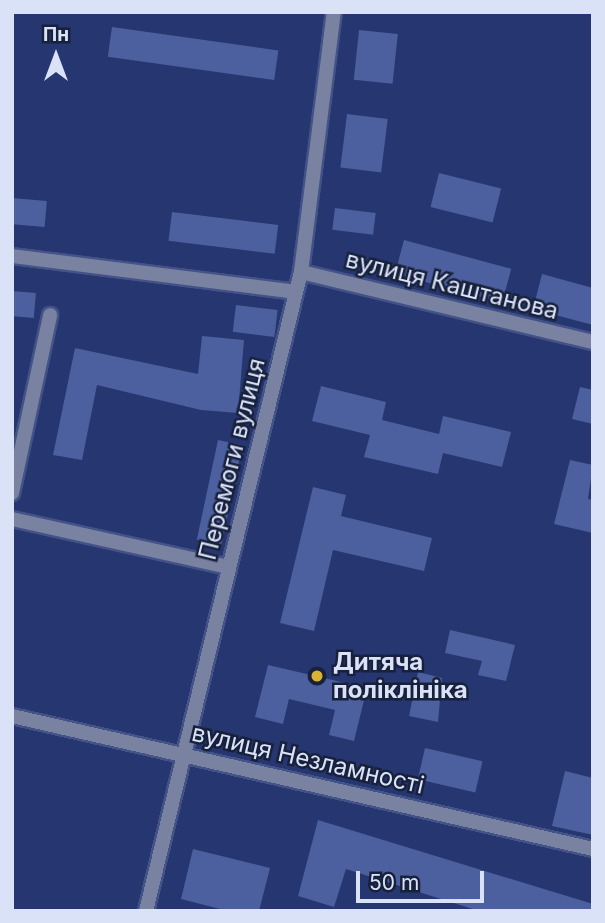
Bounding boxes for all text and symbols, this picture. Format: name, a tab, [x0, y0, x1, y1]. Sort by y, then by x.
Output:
north arrow	[21, 21, 91, 91]
text: Пн	[43, 23, 69, 46]
street label: вулиця Каштанова	[343, 245, 561, 325]
street label: Перемоги вулиця	[193, 355, 271, 563]
place label: Дитяча поліклініка	[333, 648, 468, 704]
marker: Дитяча поліклініка	[307, 666, 327, 686]
street label: вулиця Незламності	[189, 718, 427, 800]
scale bar	[360, 856, 488, 900]
text: 50 m	[369, 870, 419, 895]

